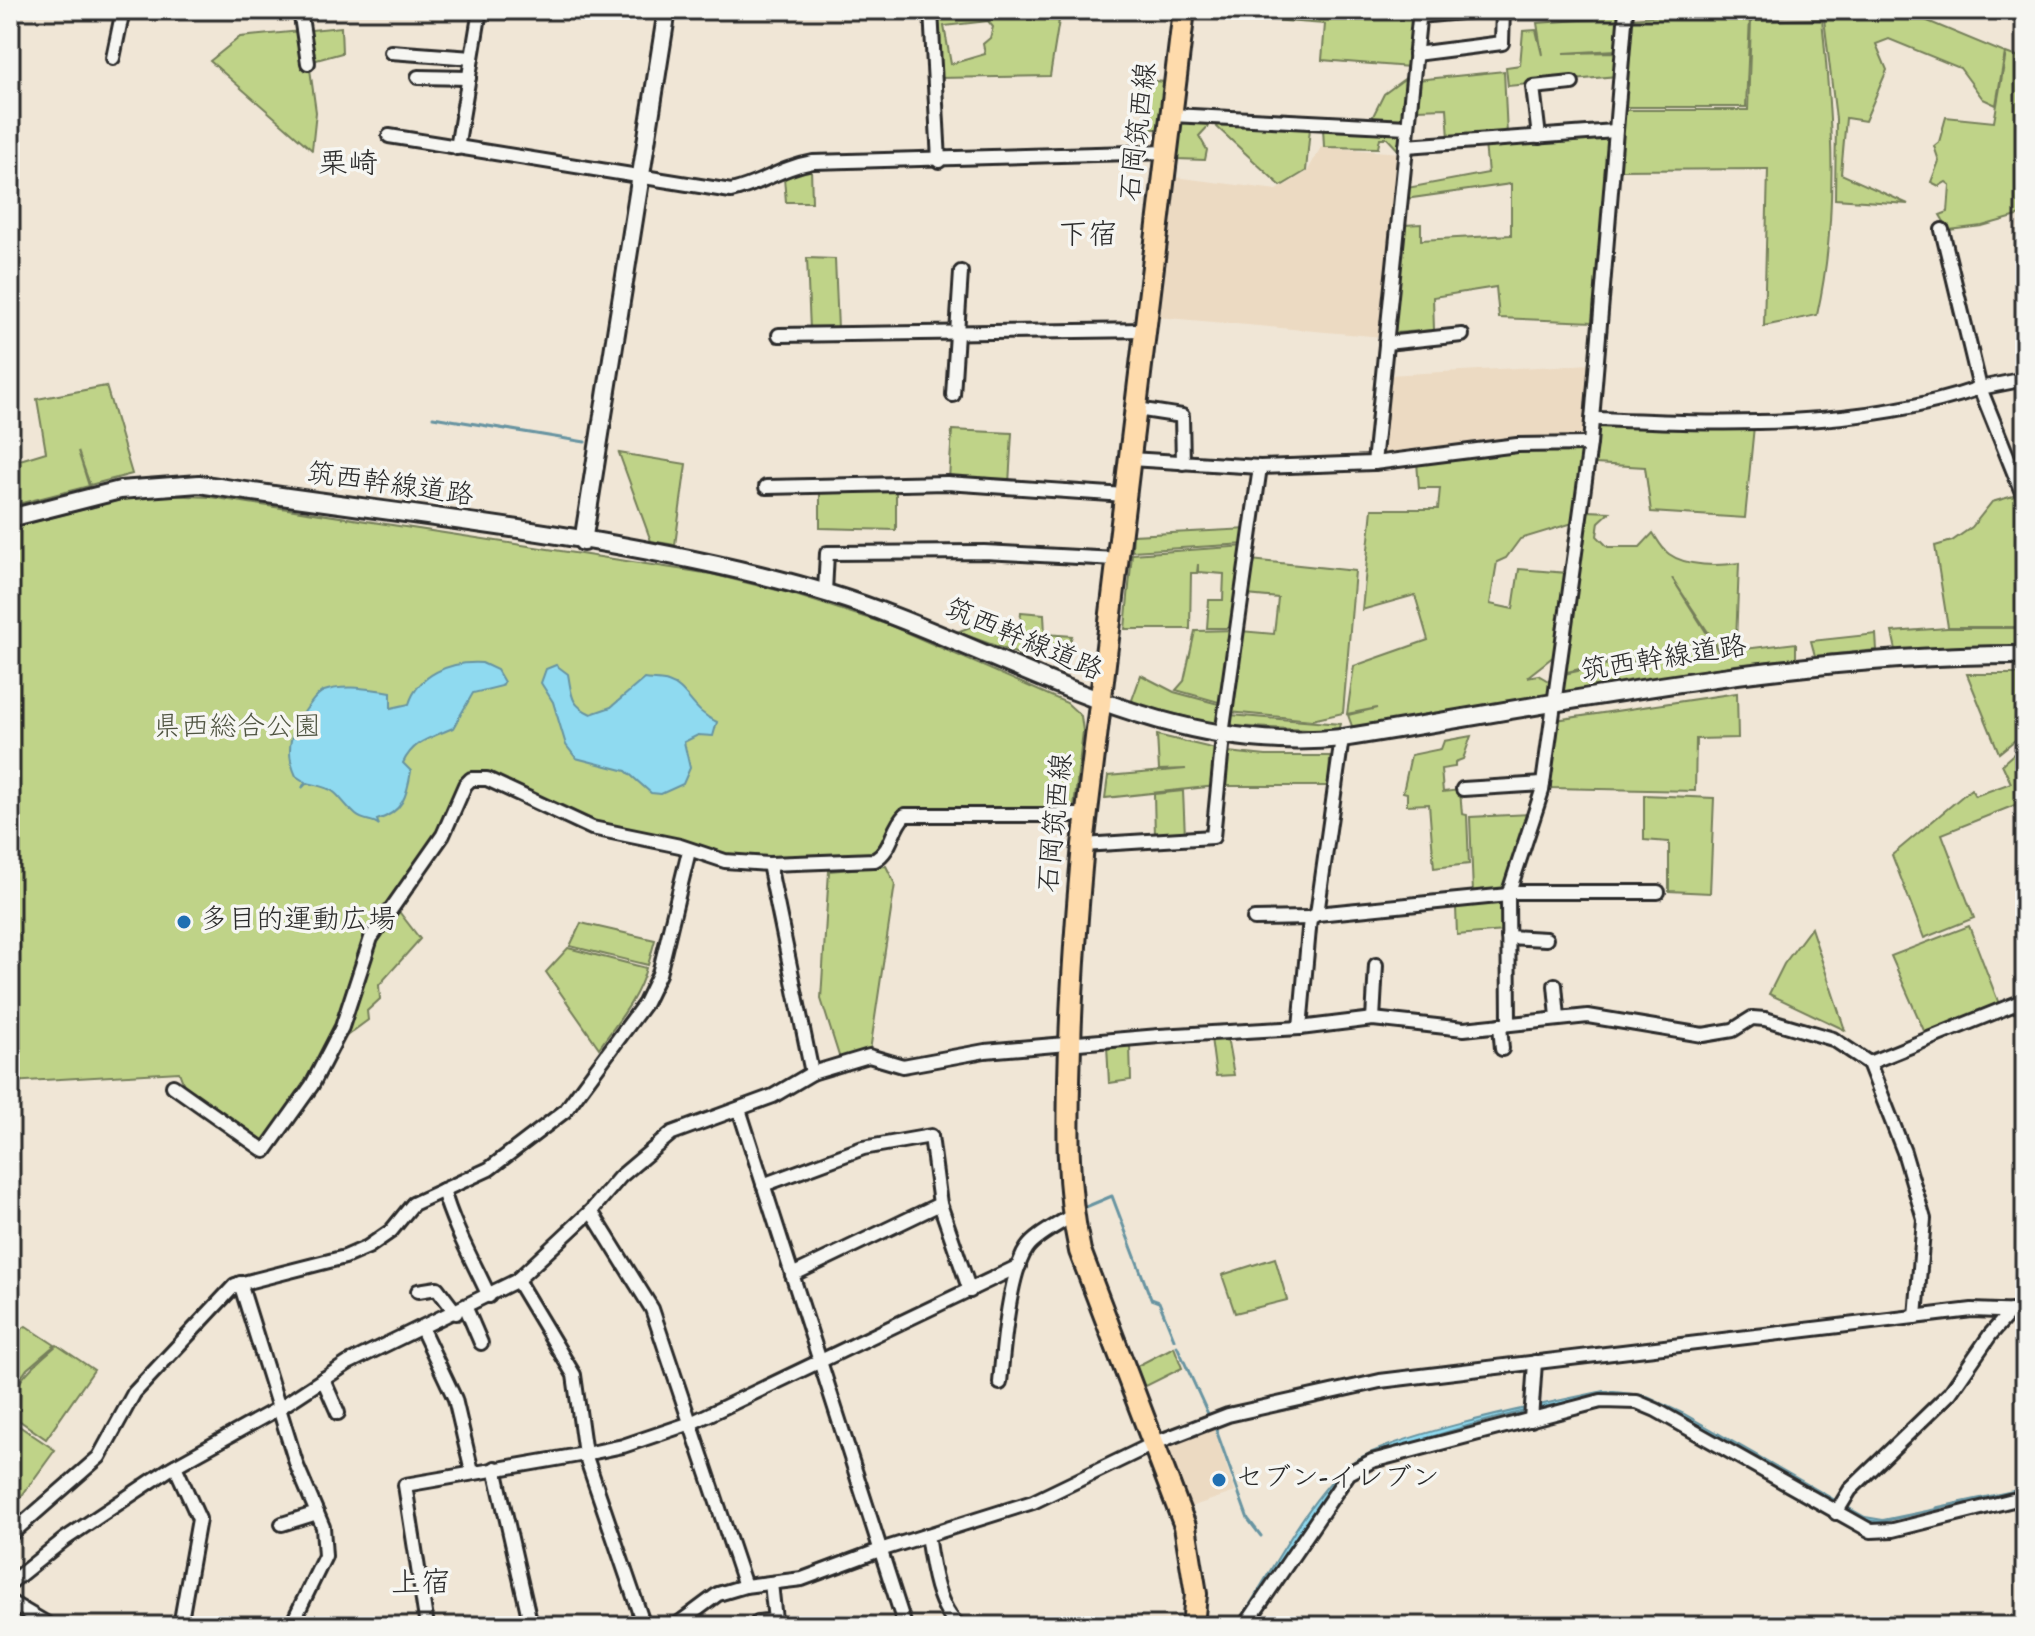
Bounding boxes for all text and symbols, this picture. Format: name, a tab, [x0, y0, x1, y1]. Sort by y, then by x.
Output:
street label: 石岡筑西線	[1115, 60, 1166, 203]
district label: 栗崎	[318, 148, 378, 185]
district label: 下宿	[1058, 219, 1118, 256]
street label: 筑西幹線道路	[305, 458, 476, 515]
street label: 筑西幹線道路	[939, 593, 1107, 690]
street label: 筑西幹線道路	[1578, 631, 1750, 690]
park label: 県西総合公園	[153, 712, 321, 746]
street label: 石岡筑西線	[1033, 752, 1082, 894]
place label: 多目的運動広場	[200, 905, 396, 939]
marker: 多目的運動広場	[175, 913, 193, 931]
place label: セブン-イレブン	[1235, 1463, 1440, 1497]
marker: セブン-イレブン	[1210, 1471, 1228, 1489]
district label: 上宿	[391, 1567, 451, 1604]

